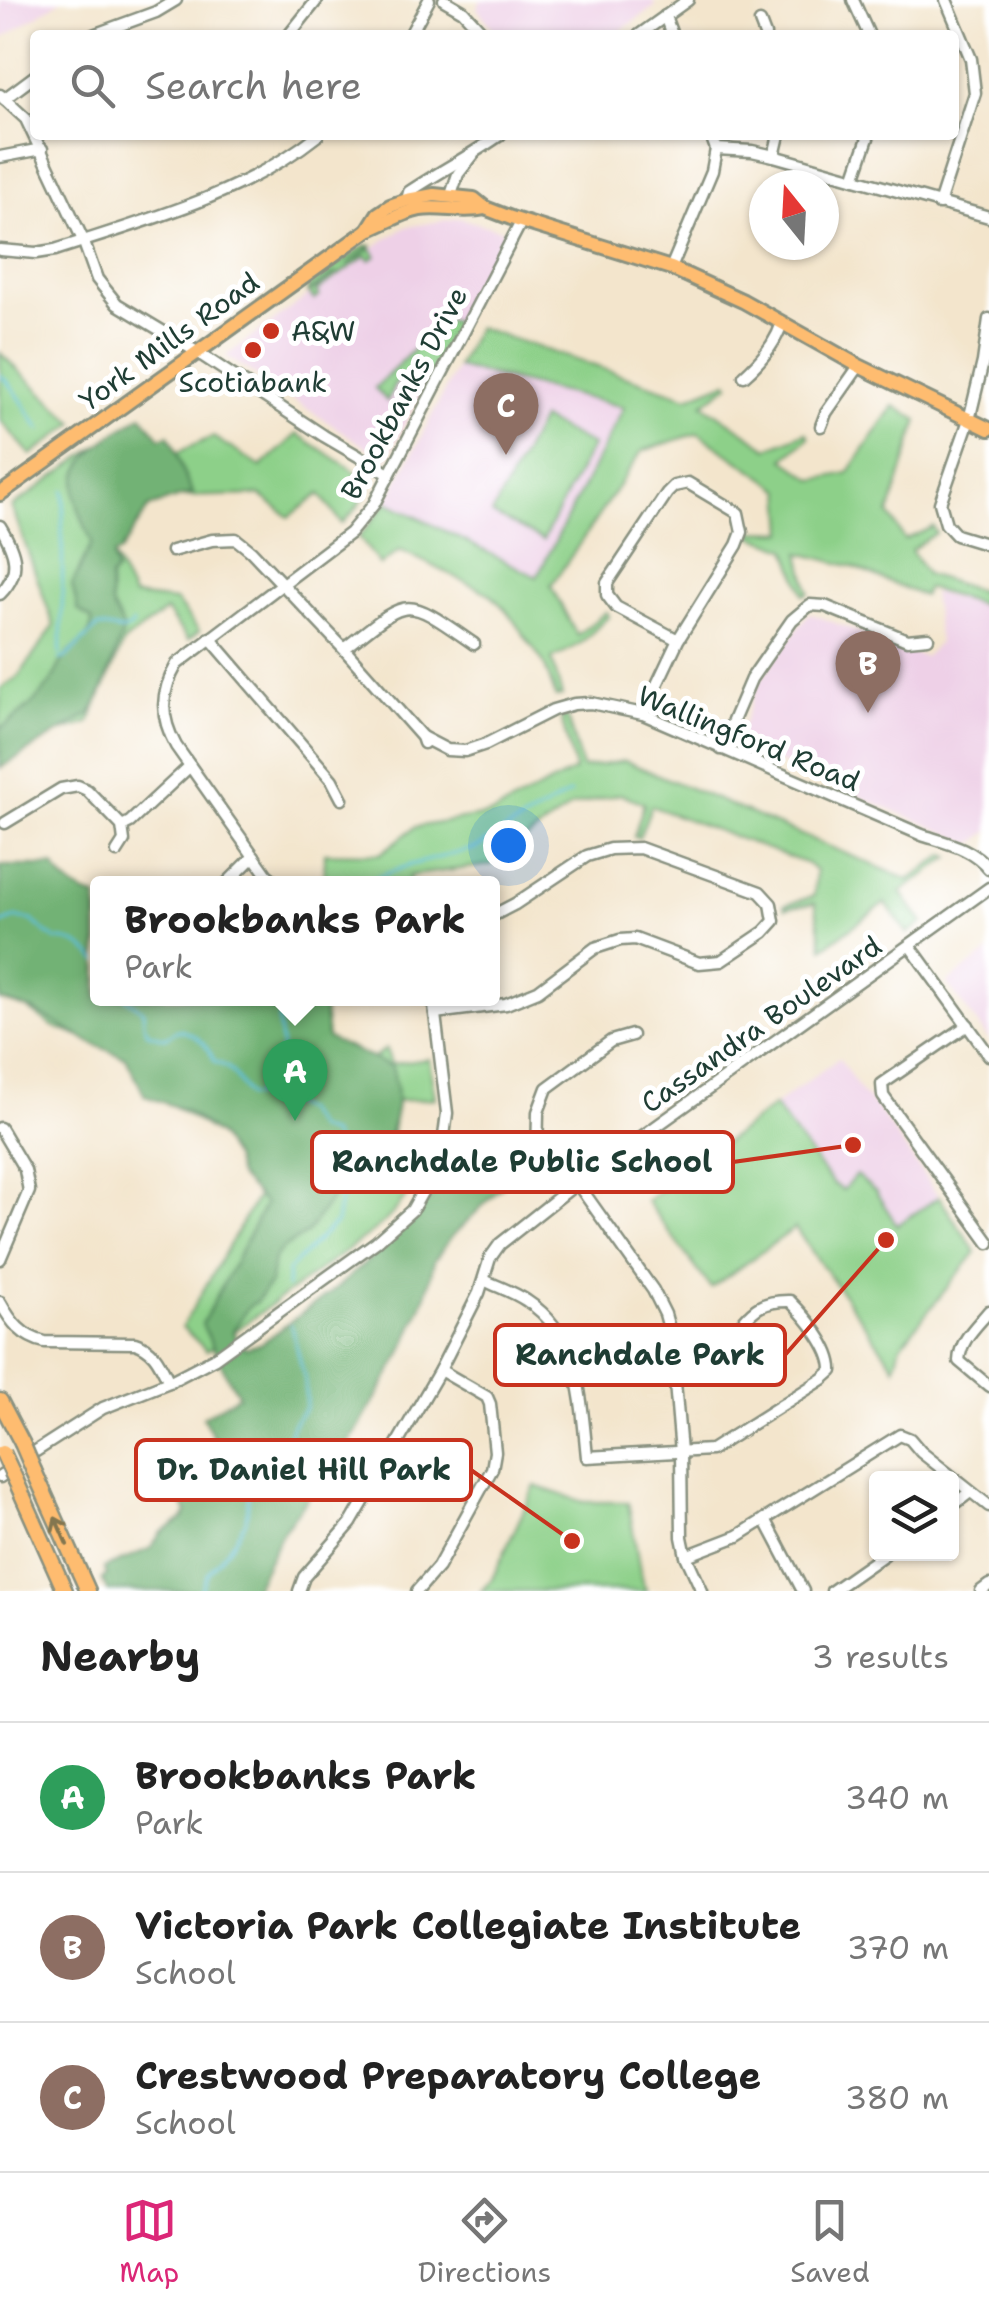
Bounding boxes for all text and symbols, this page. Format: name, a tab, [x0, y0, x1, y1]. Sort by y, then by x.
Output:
search box	[30, 30, 959, 140]
icon: search	[65, 58, 120, 113]
text: Search here	[145, 60, 362, 111]
north arrow	[749, 170, 839, 260]
street label: York Mills Road	[71, 263, 267, 419]
street label: Brookbanks Drive	[332, 280, 476, 506]
place label: A&W	[291, 312, 356, 350]
marker: A&W	[260, 320, 282, 342]
marker: Scotiabank	[242, 339, 264, 361]
place label: Scotiabank	[179, 363, 327, 401]
pin: C	[474, 372, 538, 455]
pin: B	[836, 630, 900, 713]
street label: Wallingford Road	[632, 676, 866, 800]
your location	[483, 820, 534, 871]
popup	[90, 876, 500, 1006]
text: Brookbanks Park	[124, 894, 466, 945]
street label: Cassandra Boulevard	[633, 926, 889, 1122]
text: Park	[124, 945, 193, 988]
pin: A	[262, 1038, 328, 1121]
callout: Ranchdale Public School	[312, 1132, 733, 1192]
text: Ranchdale Public School	[331, 1141, 713, 1182]
callout: Ranchdale Park	[495, 1325, 785, 1385]
text: Ranchdale Park	[515, 1334, 765, 1375]
callout: Dr. Daniel Hill Park	[136, 1440, 471, 1500]
text: Dr. Daniel Hill Park	[157, 1449, 451, 1490]
map controls	[869, 1471, 959, 1561]
button: layers	[869, 1471, 959, 1561]
one-way arrow	[51, 1516, 69, 1547]
text: Nearby	[40, 1628, 200, 1684]
text: 3 results	[812, 1635, 949, 1678]
text: Brookbanks Park	[135, 1750, 477, 1801]
text: A	[60, 1776, 85, 1819]
text: 340 m	[845, 1776, 949, 1819]
text: Park	[135, 1801, 204, 1844]
text: Victoria Park Collegiate Institute	[135, 1900, 801, 1951]
text: B	[63, 1926, 82, 1969]
text: 370 m	[847, 1926, 949, 1969]
text: School	[135, 1951, 236, 1994]
text: Crestwood Preparatory College	[135, 2050, 761, 2101]
text: C	[63, 2076, 82, 2119]
text: 380 m	[845, 2076, 949, 2119]
text: School	[135, 2101, 236, 2144]
tab: Map	[119, 2193, 179, 2291]
tab: Directions	[418, 2193, 551, 2291]
tab: Saved	[790, 2193, 870, 2291]

